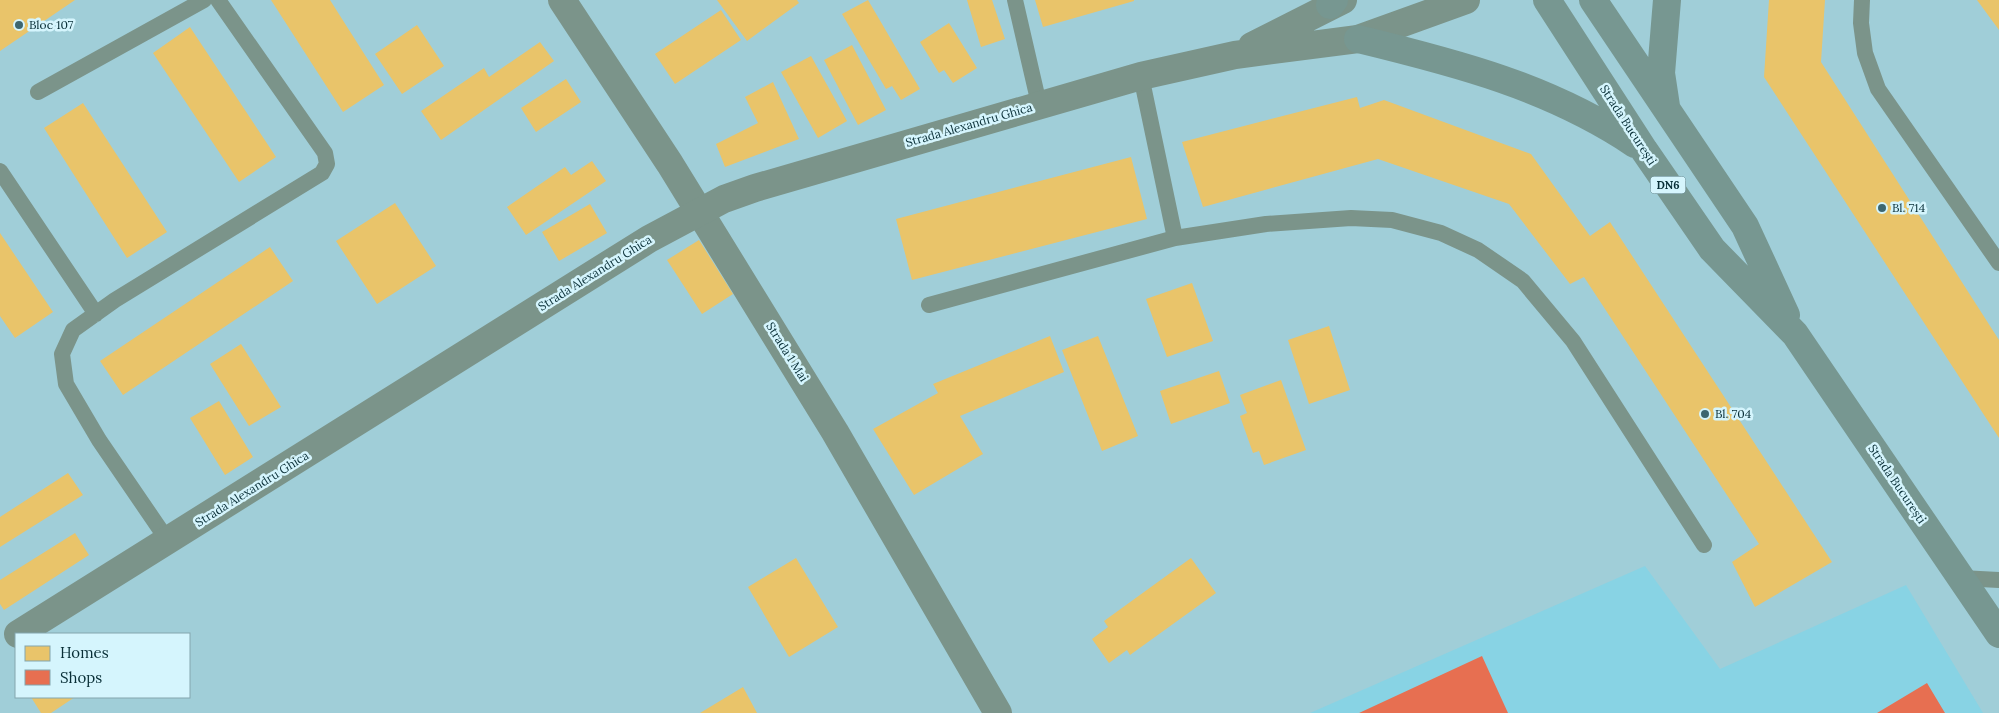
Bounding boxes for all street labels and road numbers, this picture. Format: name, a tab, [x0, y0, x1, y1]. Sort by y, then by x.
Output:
street label: Strada București	[1597, 82, 1660, 168]
street label: Strada Alexandru Ghica	[904, 99, 1034, 150]
road number: DN6	[1650, 176, 1686, 194]
street label: Strada Alexandru Ghica	[535, 231, 654, 314]
street label: Strada 1 Mai	[763, 319, 812, 384]
street label: Strada București	[1865, 441, 1929, 526]
street label: Strada Alexandru Ghica	[192, 447, 311, 530]

